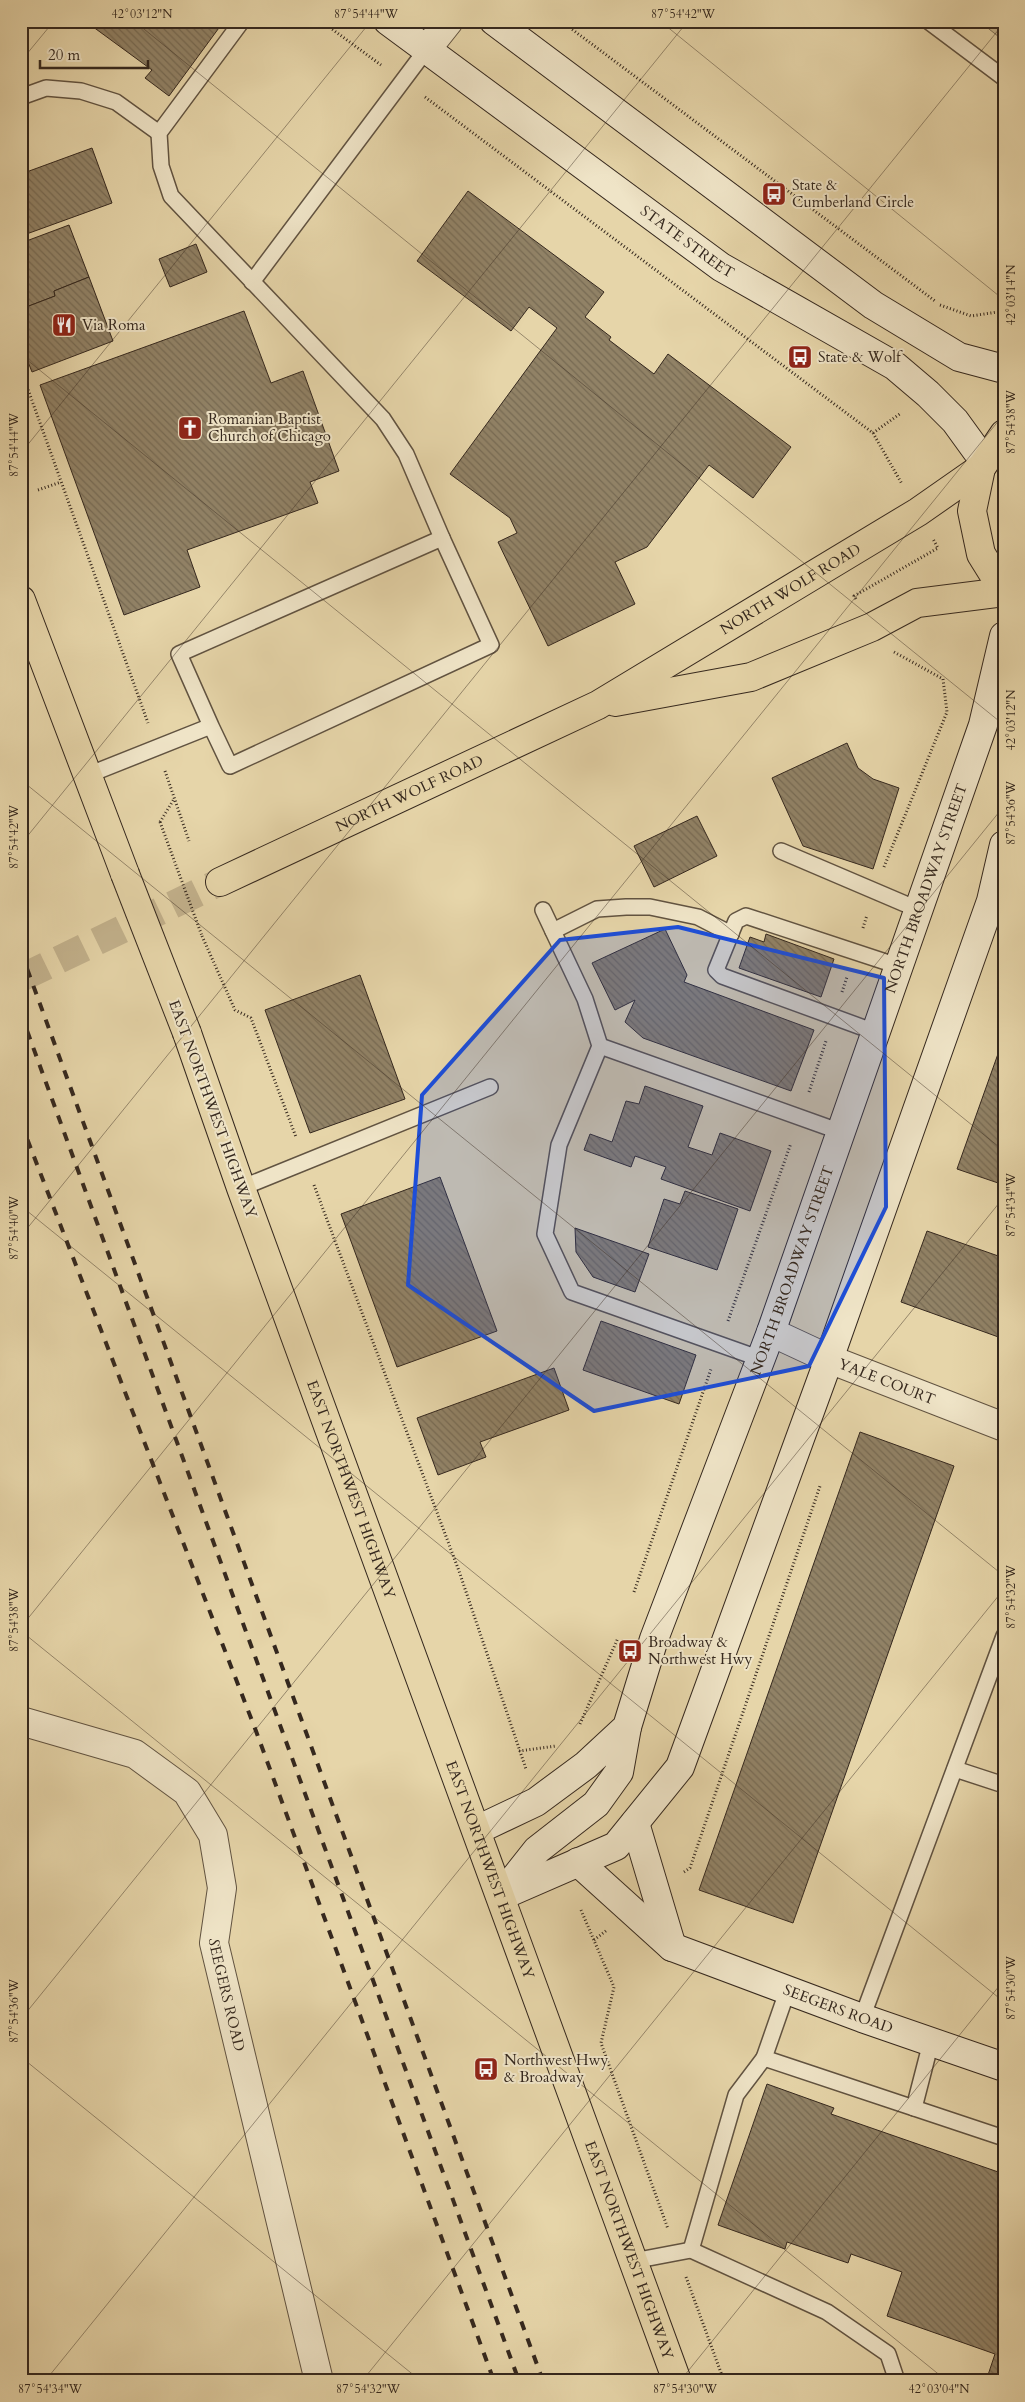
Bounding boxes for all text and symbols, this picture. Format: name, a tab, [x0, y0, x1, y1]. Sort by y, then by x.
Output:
text: 42°03'12"N	[112, 6, 173, 22]
text: 87°54'44"W	[334, 6, 399, 22]
text: 87°54'42"W	[651, 6, 716, 22]
scale bar	[40, 38, 148, 70]
text: 20 m	[48, 45, 80, 65]
place label: State & Cumberland Circle	[792, 175, 914, 212]
bus stop icon: State & Cumberland Circle	[761, 181, 787, 207]
street label: STATE STREET	[636, 201, 738, 283]
text: 42°03'14"N	[1003, 264, 1019, 325]
restaurant icon: Via Roma	[51, 312, 77, 338]
place label: Via Roma	[82, 315, 146, 335]
bus stop icon: State & Wolf	[787, 344, 813, 370]
place label: State & Wolf	[818, 347, 903, 367]
text: 87°54'38"W	[1003, 389, 1019, 454]
place label: Romanian Baptist Church of Chicago	[208, 409, 331, 446]
text: 87°54'44"W	[6, 412, 22, 477]
church icon: Romanian Baptist Church of Chicago	[177, 415, 203, 441]
street label: NORTH WOLF ROAD	[716, 539, 865, 639]
text: 42°03'12"N	[1003, 689, 1019, 750]
street label: NORTH WOLF ROAD	[332, 750, 487, 837]
text: 87°54'36"W	[1003, 780, 1019, 845]
street label: NORTH BROADWAY STREET	[880, 781, 972, 996]
text: 87°54'42"W	[6, 804, 22, 869]
street label: EAST NORTHWEST HIGHWAY	[164, 997, 262, 1222]
street label: NORTH BROADWAY STREET	[745, 1163, 838, 1378]
text: 87°54'34"W	[1003, 1172, 1019, 1237]
text: 87°54'40"W	[6, 1195, 22, 1260]
street label: YALE COURT	[835, 1354, 938, 1409]
street label: EAST NORTHWEST HIGHWAY	[302, 1377, 400, 1602]
text: 87°54'32"W	[1003, 1564, 1019, 1629]
text: 87°54'38"W	[6, 1587, 22, 1652]
place label: Broadway & Northwest Hwy	[648, 1632, 753, 1669]
bus stop icon: Broadway & Northwest Hwy	[617, 1638, 643, 1664]
street label: EAST NORTHWEST HIGHWAY	[441, 1758, 540, 1983]
street label: SEEGERS ROAD	[204, 1937, 250, 2053]
text: 87°54'30"W	[1003, 1955, 1019, 2020]
text: 87°54'36"W	[6, 1978, 22, 2043]
street label: SEEGERS ROAD	[781, 1979, 896, 2038]
place label: Northwest Hwy & Broadway	[504, 2050, 609, 2087]
bus stop icon: Northwest Hwy & Broadway	[473, 2056, 499, 2082]
street label: EAST NORTHWEST HIGHWAY	[580, 2138, 679, 2363]
text: 87°54'34"W	[18, 2381, 83, 2397]
text: 87°54'32"W	[336, 2381, 401, 2397]
text: 87°54'30"W	[653, 2381, 718, 2397]
text: 42°03'04"N	[909, 2381, 970, 2397]

